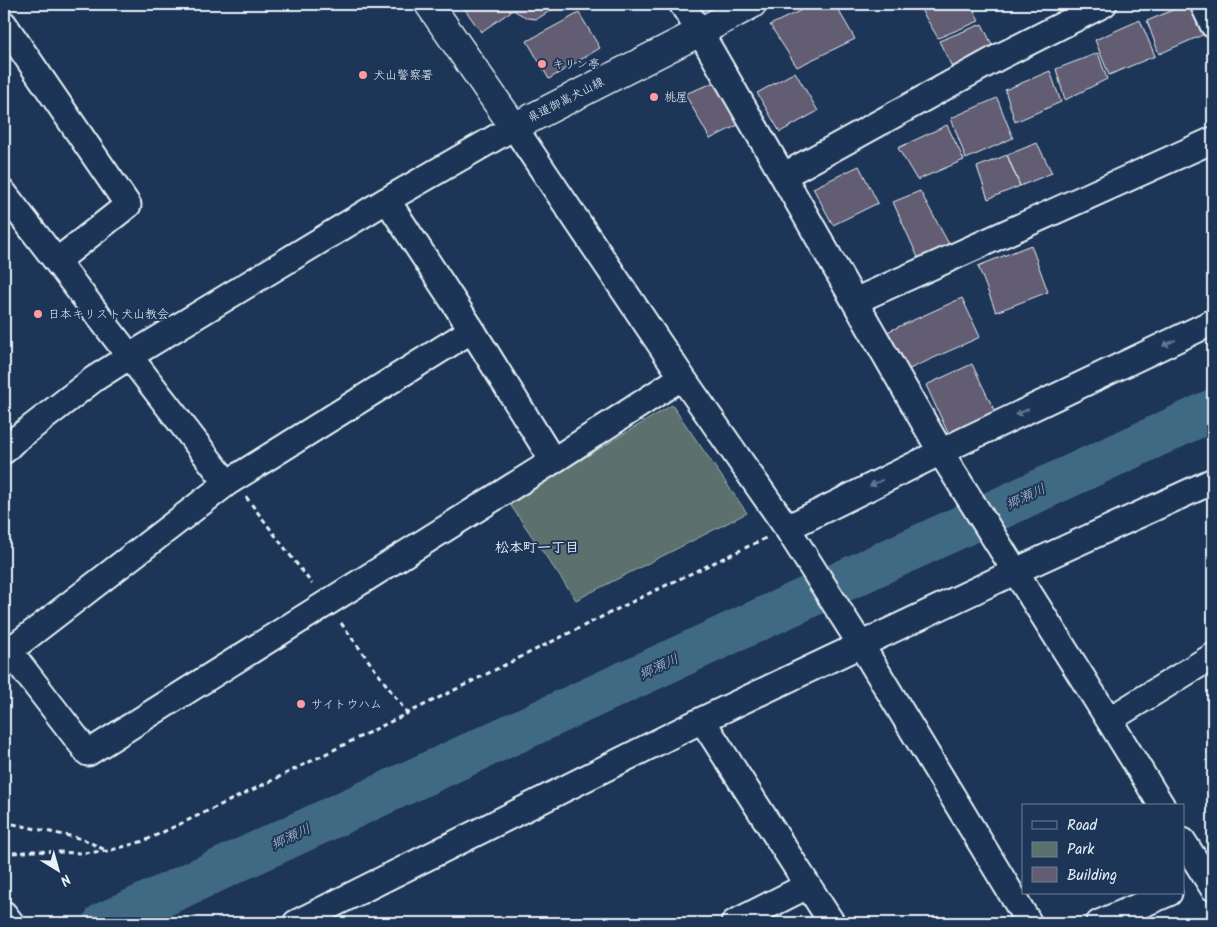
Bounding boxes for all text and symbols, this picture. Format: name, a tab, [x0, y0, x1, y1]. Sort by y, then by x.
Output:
place label: キリン亭	[552, 55, 600, 74]
marker: キリン亭	[536, 58, 548, 70]
place label: 犬山警察署	[373, 66, 433, 85]
marker: 犬山警察署	[357, 69, 369, 81]
street label: 県道御嵩犬山線	[524, 72, 608, 128]
place label: 桃屋	[664, 88, 688, 107]
marker: 桃屋	[648, 91, 660, 103]
place label: 日本キリスト犬山教会	[48, 305, 169, 324]
marker: 日本キリスト犬山教会	[32, 308, 44, 320]
one-way arrow	[1162, 339, 1176, 347]
one-way arrow	[1015, 408, 1030, 417]
water label: 郷瀬川	[1002, 478, 1050, 516]
one-way arrow	[869, 479, 883, 487]
district label: 松本町一丁目	[495, 537, 579, 559]
water label: 郷瀬川	[635, 648, 683, 686]
place label: サイトウハム	[311, 695, 382, 714]
marker: サイトウハム	[295, 698, 307, 710]
legend	[1022, 804, 1184, 894]
text: Road	[1067, 814, 1098, 838]
water label: 郷瀬川	[267, 818, 315, 856]
text: Park	[1067, 838, 1095, 862]
north arrow	[32, 844, 82, 894]
text: Building	[1067, 864, 1117, 888]
text: N	[55, 868, 75, 891]

